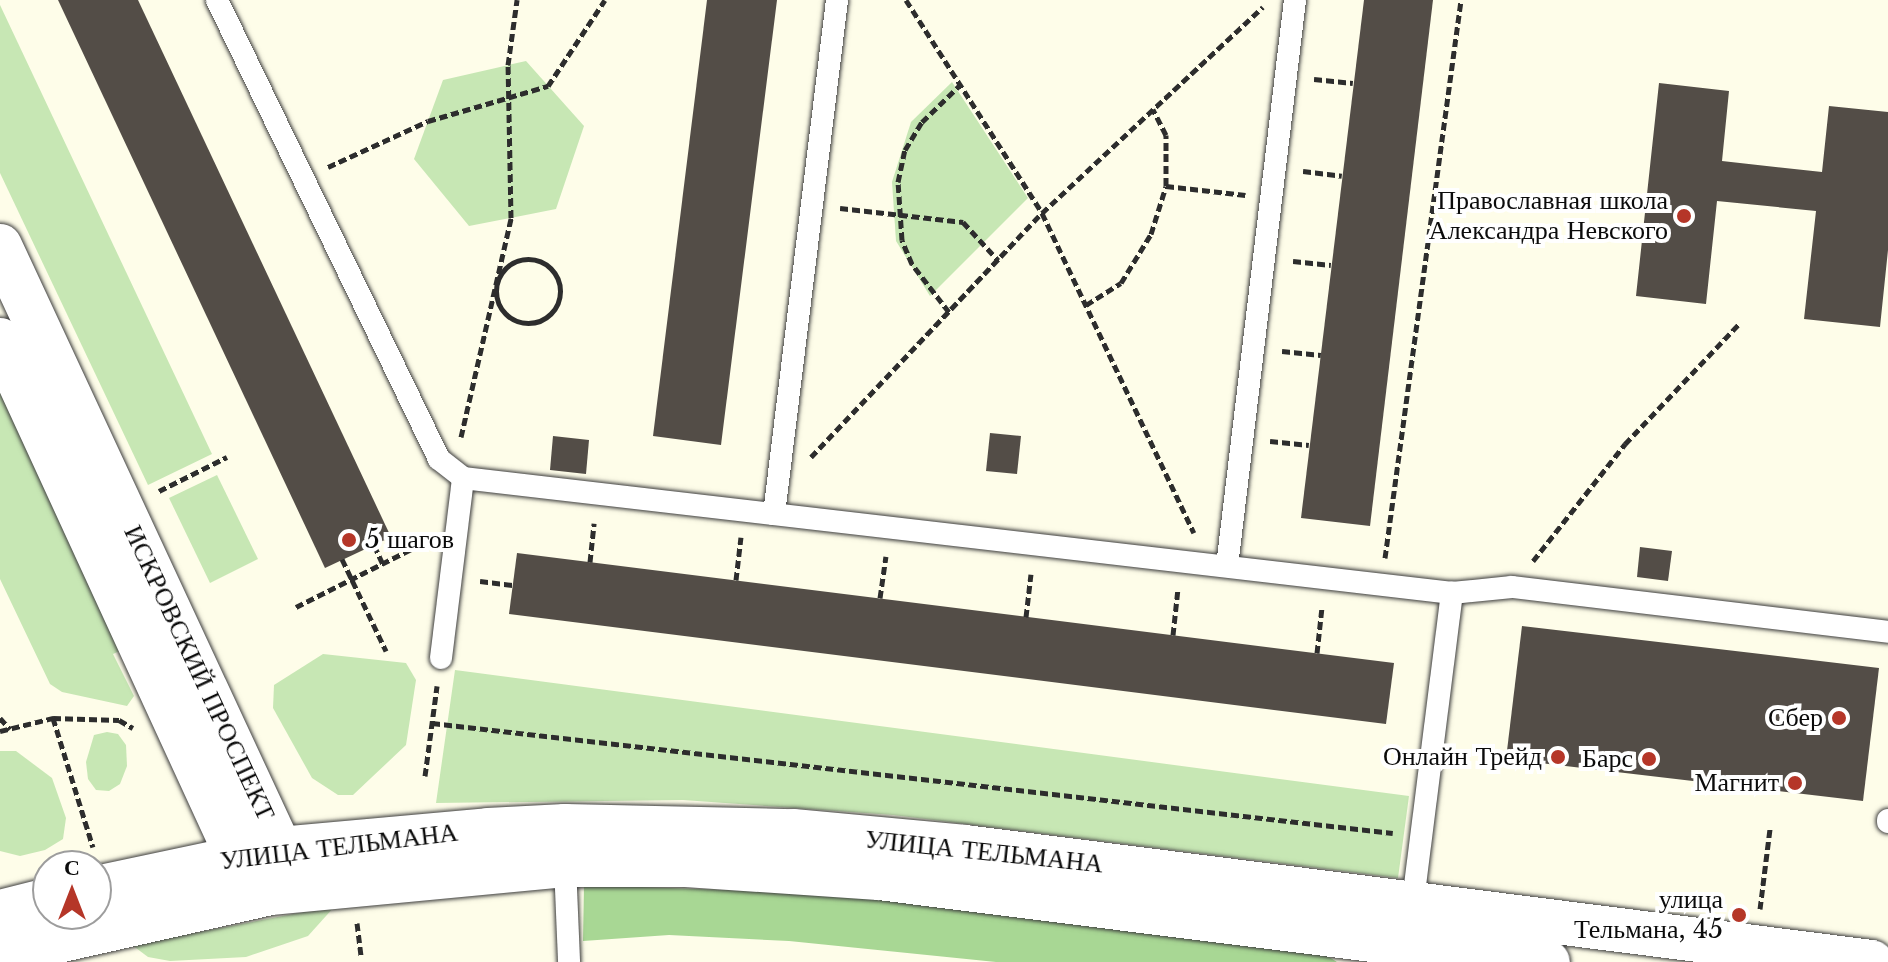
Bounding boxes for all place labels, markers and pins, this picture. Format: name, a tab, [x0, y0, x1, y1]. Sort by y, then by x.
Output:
place label: Православная школа Александра Невского	[1429, 185, 1668, 246]
marker: Православная школа Александра Невского	[1675, 207, 1693, 225]
place label: 5 шагов	[365, 524, 454, 556]
marker: 5 шагов	[340, 531, 358, 549]
place label: Сбер	[1768, 702, 1823, 734]
marker: Сбер	[1830, 709, 1848, 727]
place label: Онлайн Трейд	[1383, 741, 1542, 773]
place label: Барс	[1582, 743, 1633, 775]
marker: Онлайн Трейд	[1549, 748, 1567, 766]
marker: Барс	[1640, 750, 1658, 768]
place label: Магнит	[1694, 767, 1779, 799]
marker: Магнит	[1786, 774, 1804, 792]
place label: улица Тельмана, 45	[1574, 884, 1723, 946]
marker: улица Тельмана, 45	[1730, 906, 1748, 924]

